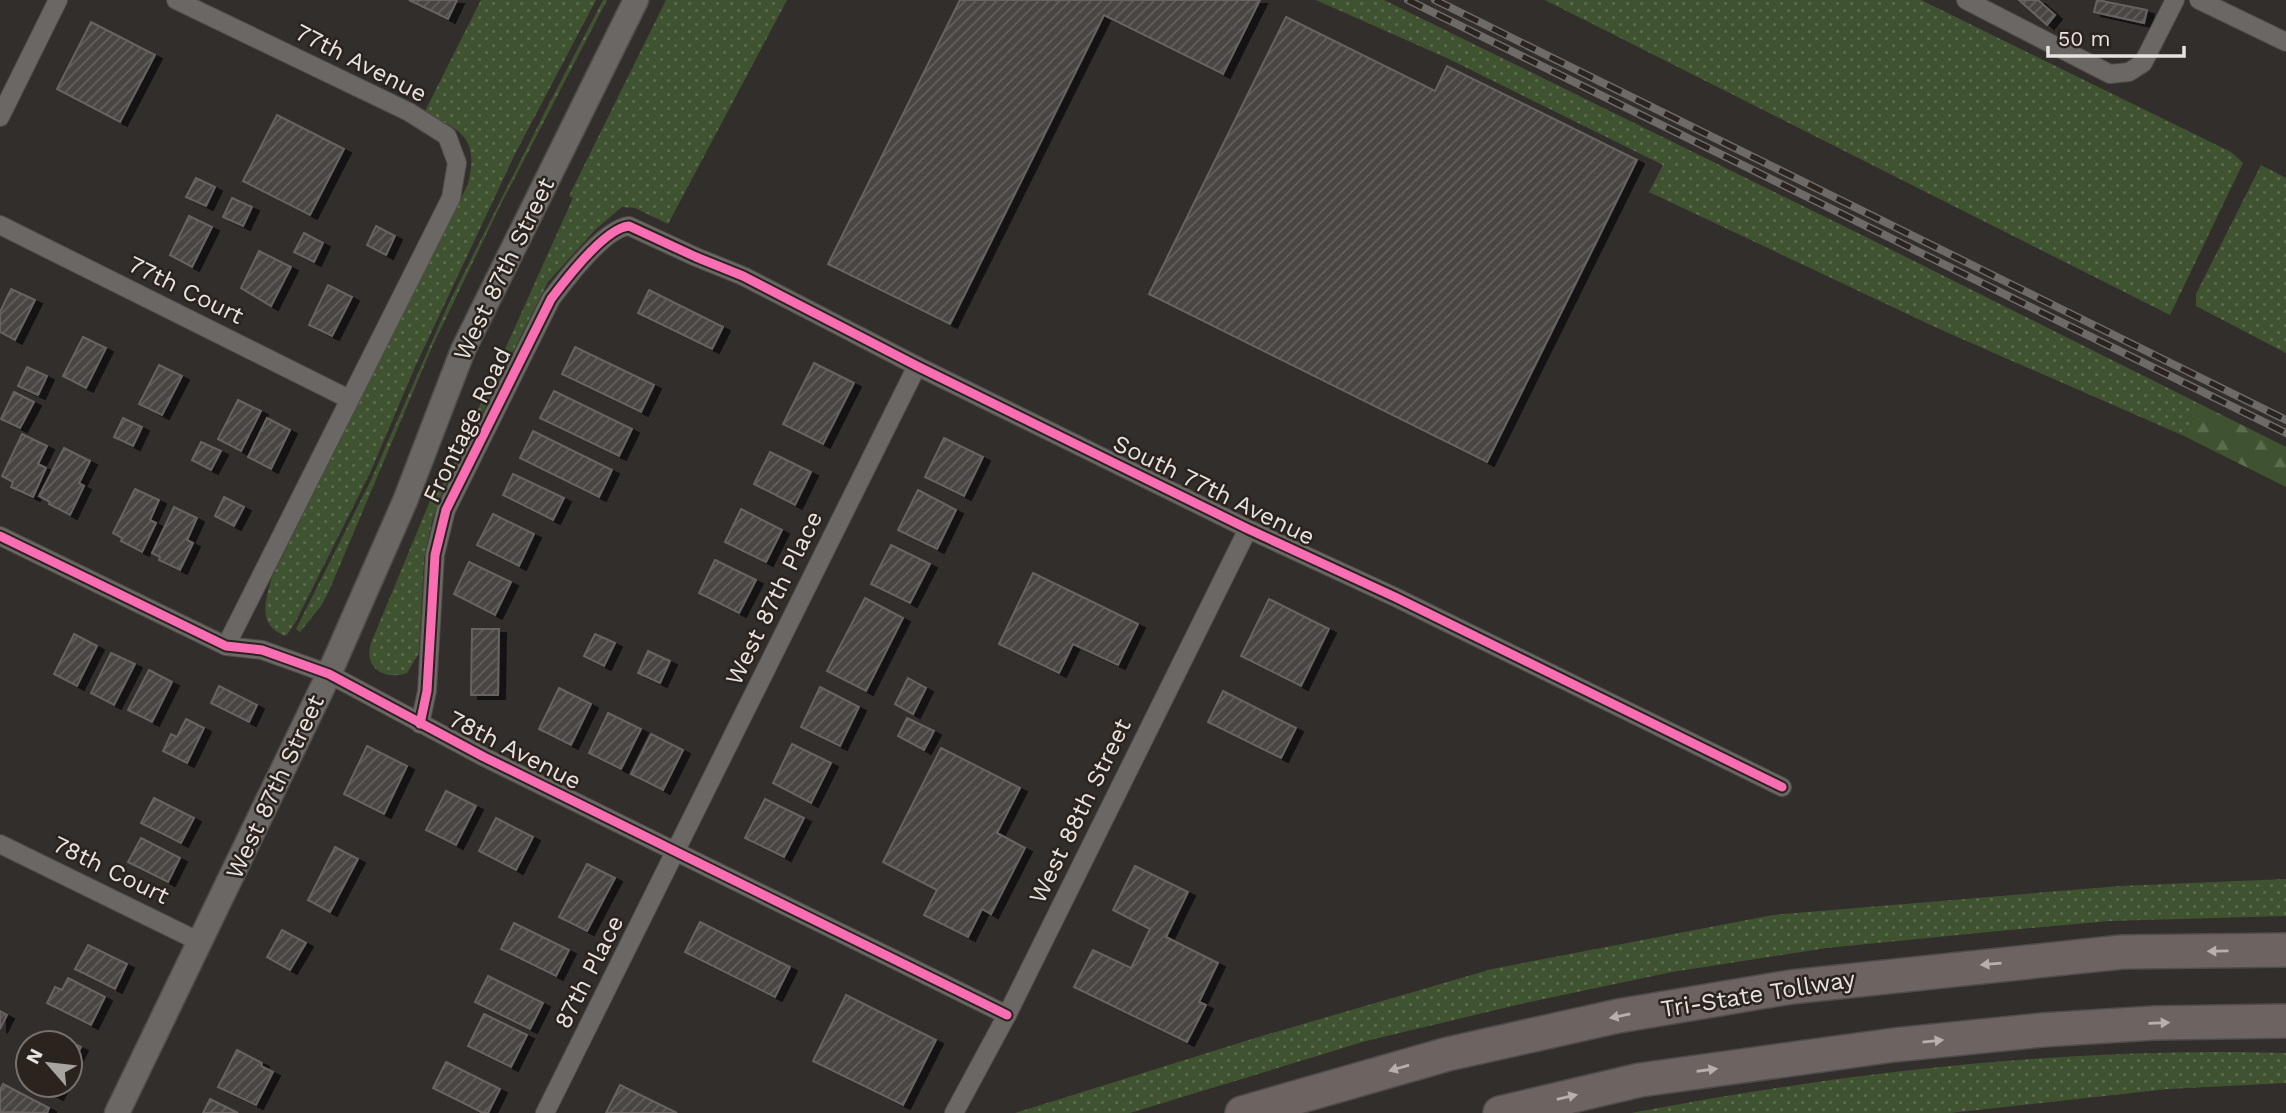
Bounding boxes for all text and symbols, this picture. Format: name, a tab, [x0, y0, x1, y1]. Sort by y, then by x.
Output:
scale bar	[2048, 14, 2184, 58]
street label: 77th Avenue	[291, 18, 431, 108]
text: 50 m	[2058, 26, 2110, 51]
street label: West 87th Street	[448, 173, 560, 365]
street label: 77th Court	[124, 250, 248, 330]
street label: Frontage Road	[417, 343, 517, 507]
street label: South 77th Avenue	[1109, 429, 1319, 551]
street label: West 87th Place	[720, 506, 828, 690]
street label: West 87th Street	[220, 691, 330, 883]
street label: 78th Avenue	[444, 705, 586, 795]
street label: West 88th Street	[1023, 714, 1137, 908]
street label: 78th Court	[48, 830, 174, 910]
street label: 87th Place	[549, 911, 629, 1033]
one-way arrow	[2207, 945, 2229, 957]
one-way arrow	[1980, 959, 2002, 970]
street label: Tri-State Tollway	[1659, 965, 1858, 1023]
one-way arrow	[1609, 1010, 1631, 1021]
one-way arrow	[2149, 1018, 2171, 1029]
north arrow	[14, 1029, 84, 1099]
one-way arrow	[1922, 1036, 1944, 1047]
text: N	[21, 1045, 48, 1068]
one-way arrow	[1388, 1063, 1409, 1073]
one-way arrow	[1696, 1064, 1718, 1075]
one-way arrow	[1556, 1091, 1578, 1102]

